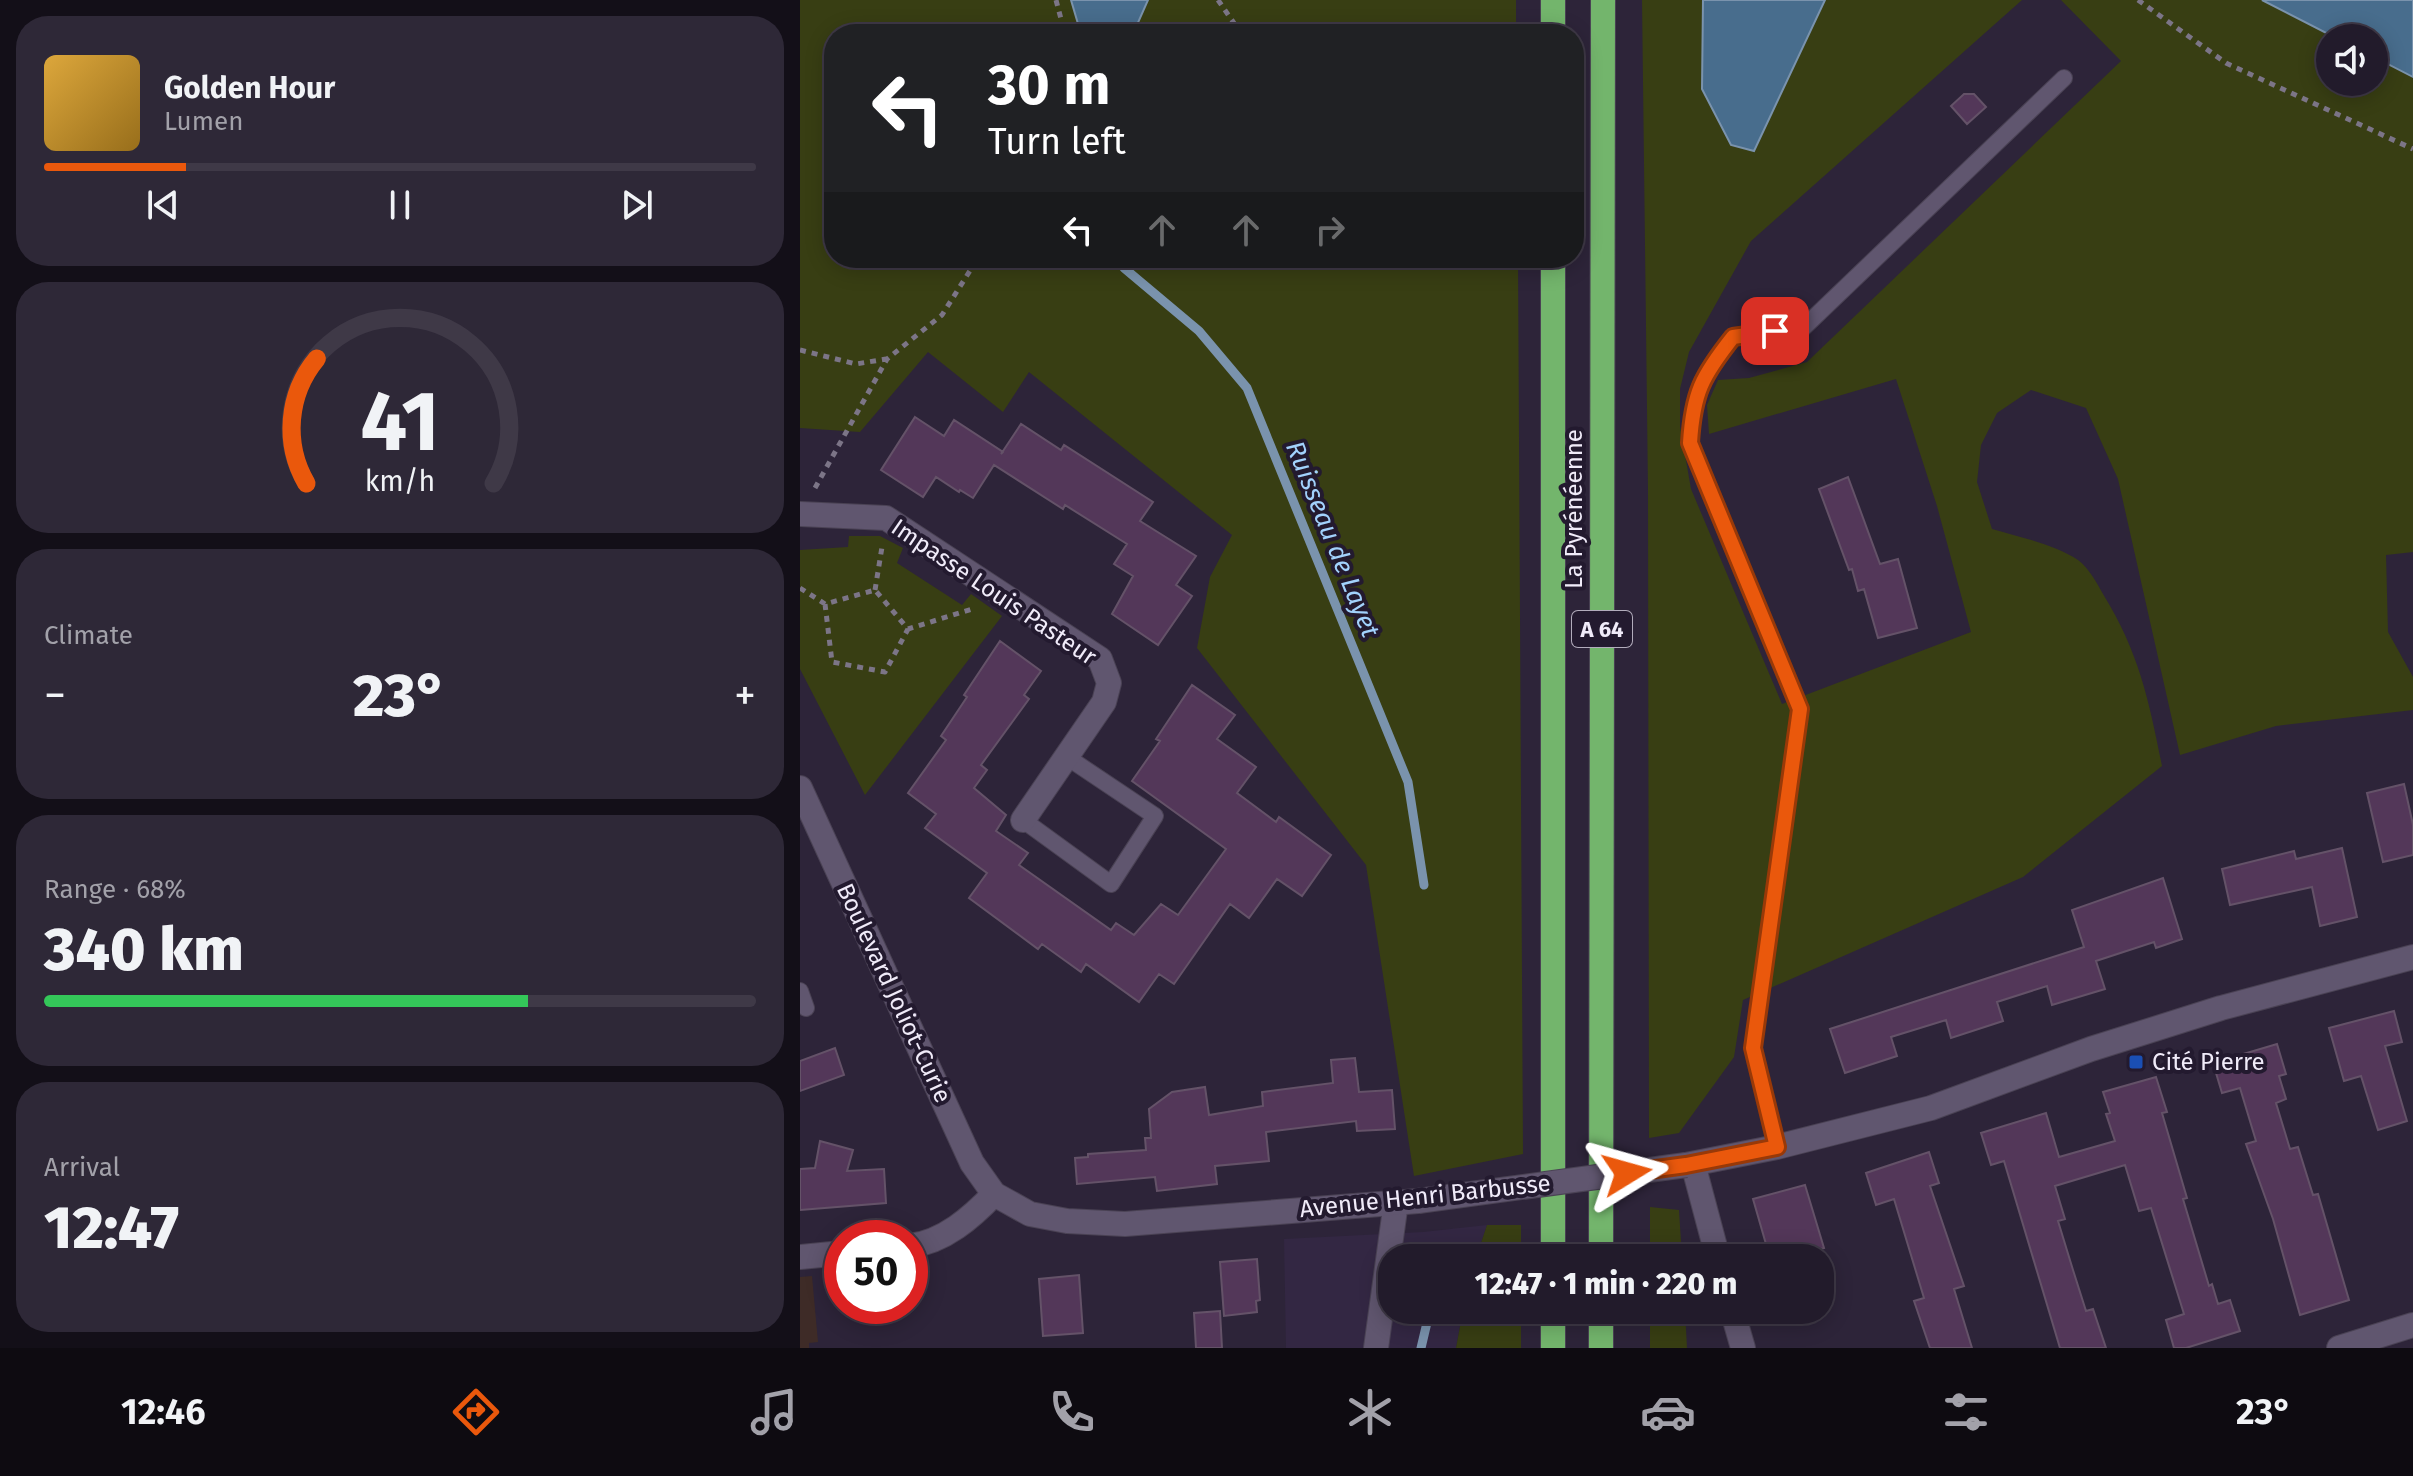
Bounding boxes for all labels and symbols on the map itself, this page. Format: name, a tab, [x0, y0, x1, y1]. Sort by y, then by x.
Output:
pin	[1741, 297, 1809, 365]
street label: La Pyrénéenne	[1560, 429, 1588, 589]
water label: Ruisseau de Layet	[1279, 437, 1386, 642]
street label: Impasse Louis Pasteur	[886, 513, 1102, 671]
road number: A 64	[1572, 611, 1632, 647]
street label: Boulevard Joliot-Curie	[831, 879, 957, 1107]
place label: Cité Pierre	[2152, 1048, 2265, 1076]
marker: Cité Pierre	[2127, 1053, 2145, 1071]
position arrow	[1585, 1131, 1669, 1215]
street label: Avenue Henri Barbusse	[1298, 1169, 1552, 1223]
speed limit sign: 50	[824, 1220, 928, 1324]

